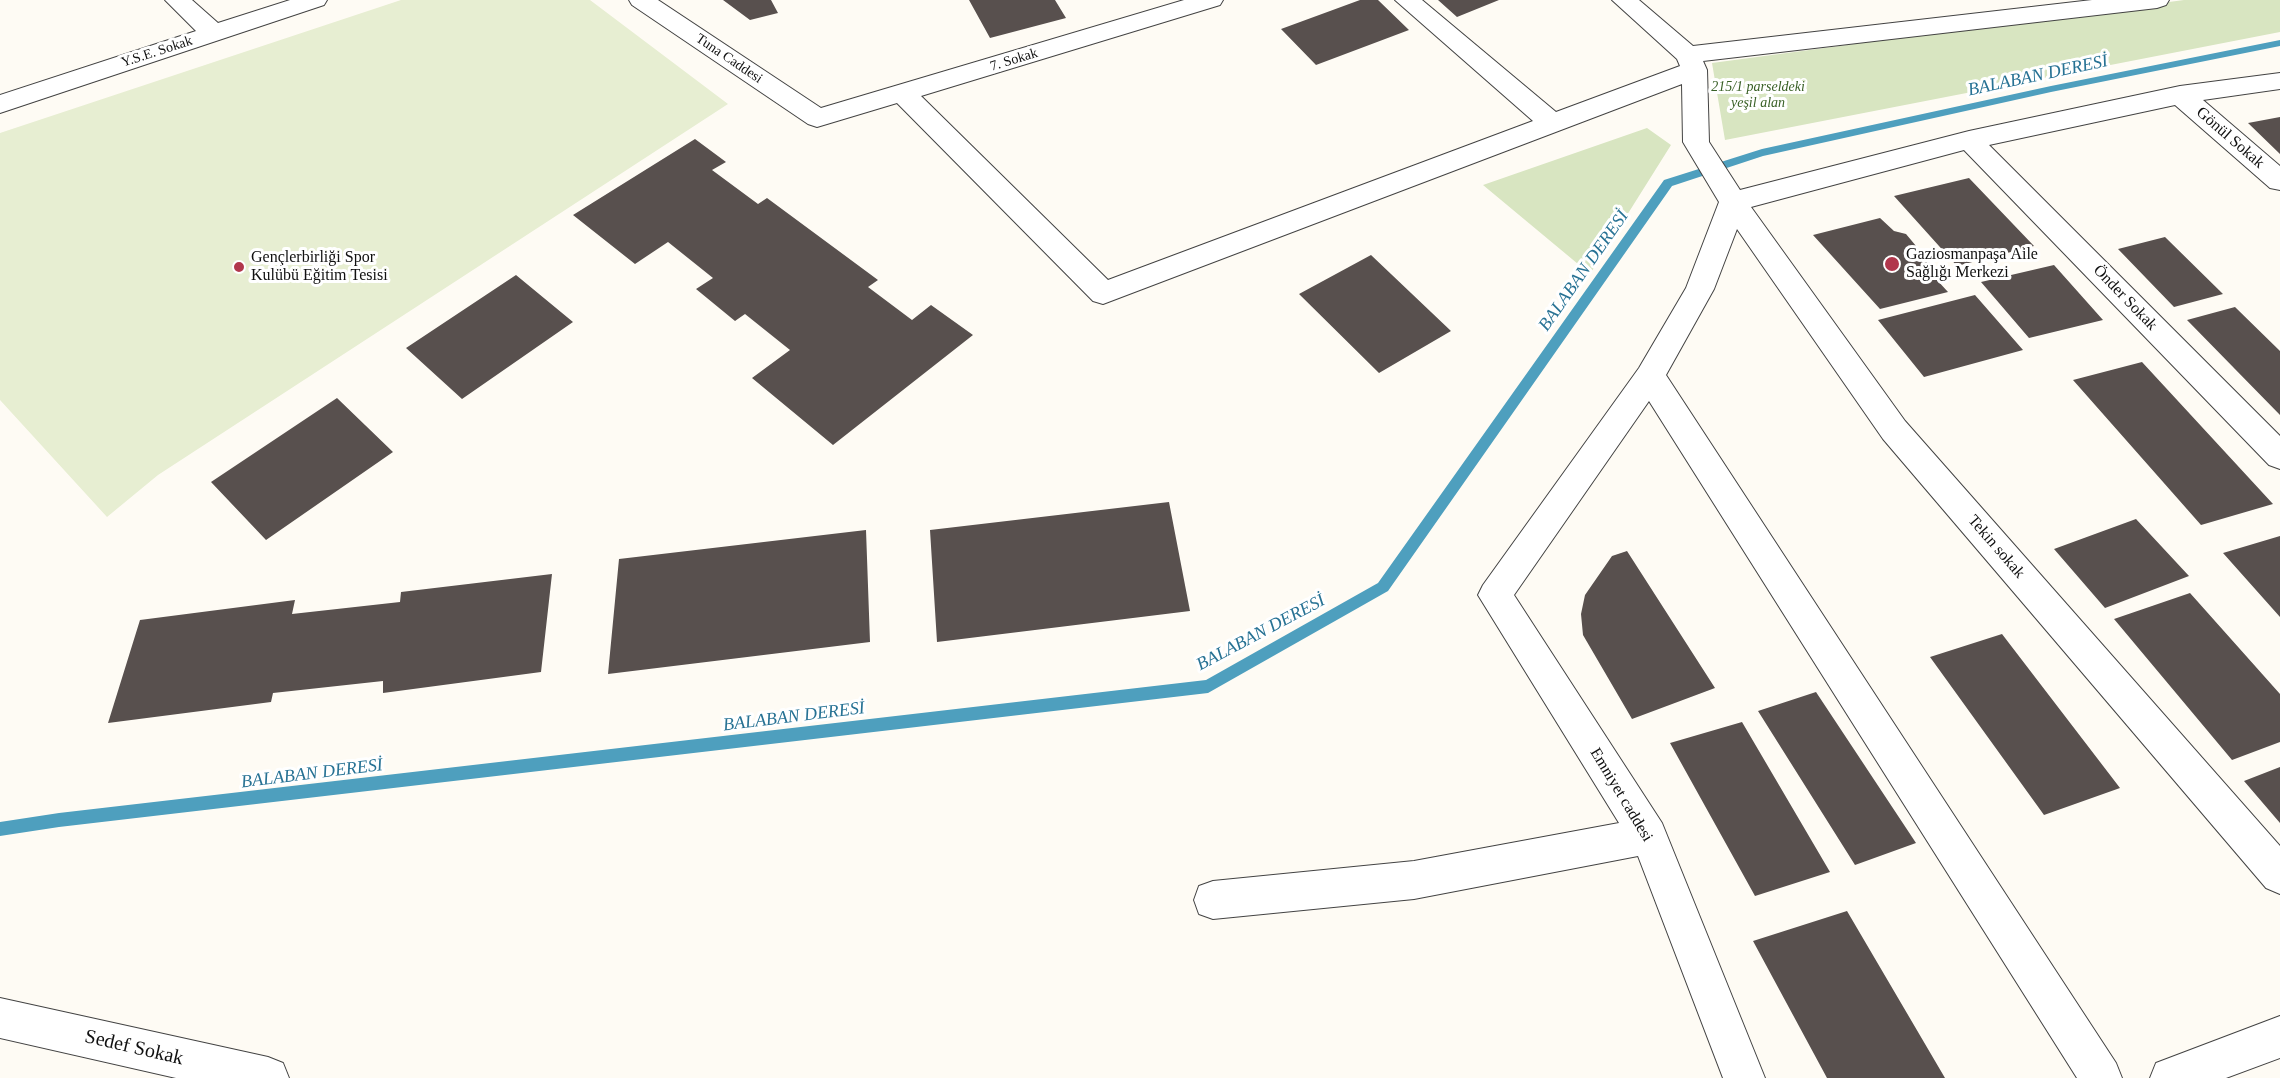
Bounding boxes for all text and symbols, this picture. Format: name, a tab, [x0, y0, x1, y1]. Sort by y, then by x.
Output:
street label: Tuna Caddesi	[692, 31, 766, 87]
street label: Y.S.E. Sokak	[119, 33, 195, 71]
street label: 7. Sokak	[988, 45, 1040, 75]
water label: BALABAN DERESİ	[1966, 51, 2110, 101]
park label: 215/1 parseldeki yeşil alan	[1711, 79, 1805, 112]
street label: Gönül Sokak	[2192, 103, 2268, 173]
water label: BALABAN DERESİ	[1534, 206, 1634, 336]
place label: Gaziosmanpaşa Aile Sağlığı Merkezi	[1906, 245, 2038, 283]
place label: Gençlerbirliği Spor Kulübü Eğitim Tesisi	[251, 248, 388, 286]
marker: Gaziosmanpaşa Aile Sağlığı Merkezi	[1883, 255, 1901, 273]
marker: Gençlerbirliği Spor Kulübü Eğitim Tesisi	[232, 260, 246, 274]
street label: Önder Sokak	[2089, 261, 2161, 335]
street label: Tekin sokak	[1963, 511, 2029, 583]
water label: BALABAN DERESİ	[1193, 590, 1329, 676]
water label: BALABAN DERESİ	[722, 698, 866, 736]
street label: Emniyet caddesi	[1585, 745, 1657, 845]
water label: BALABAN DERESİ	[240, 755, 384, 793]
street label: Sedef Sokak	[82, 1025, 186, 1071]

